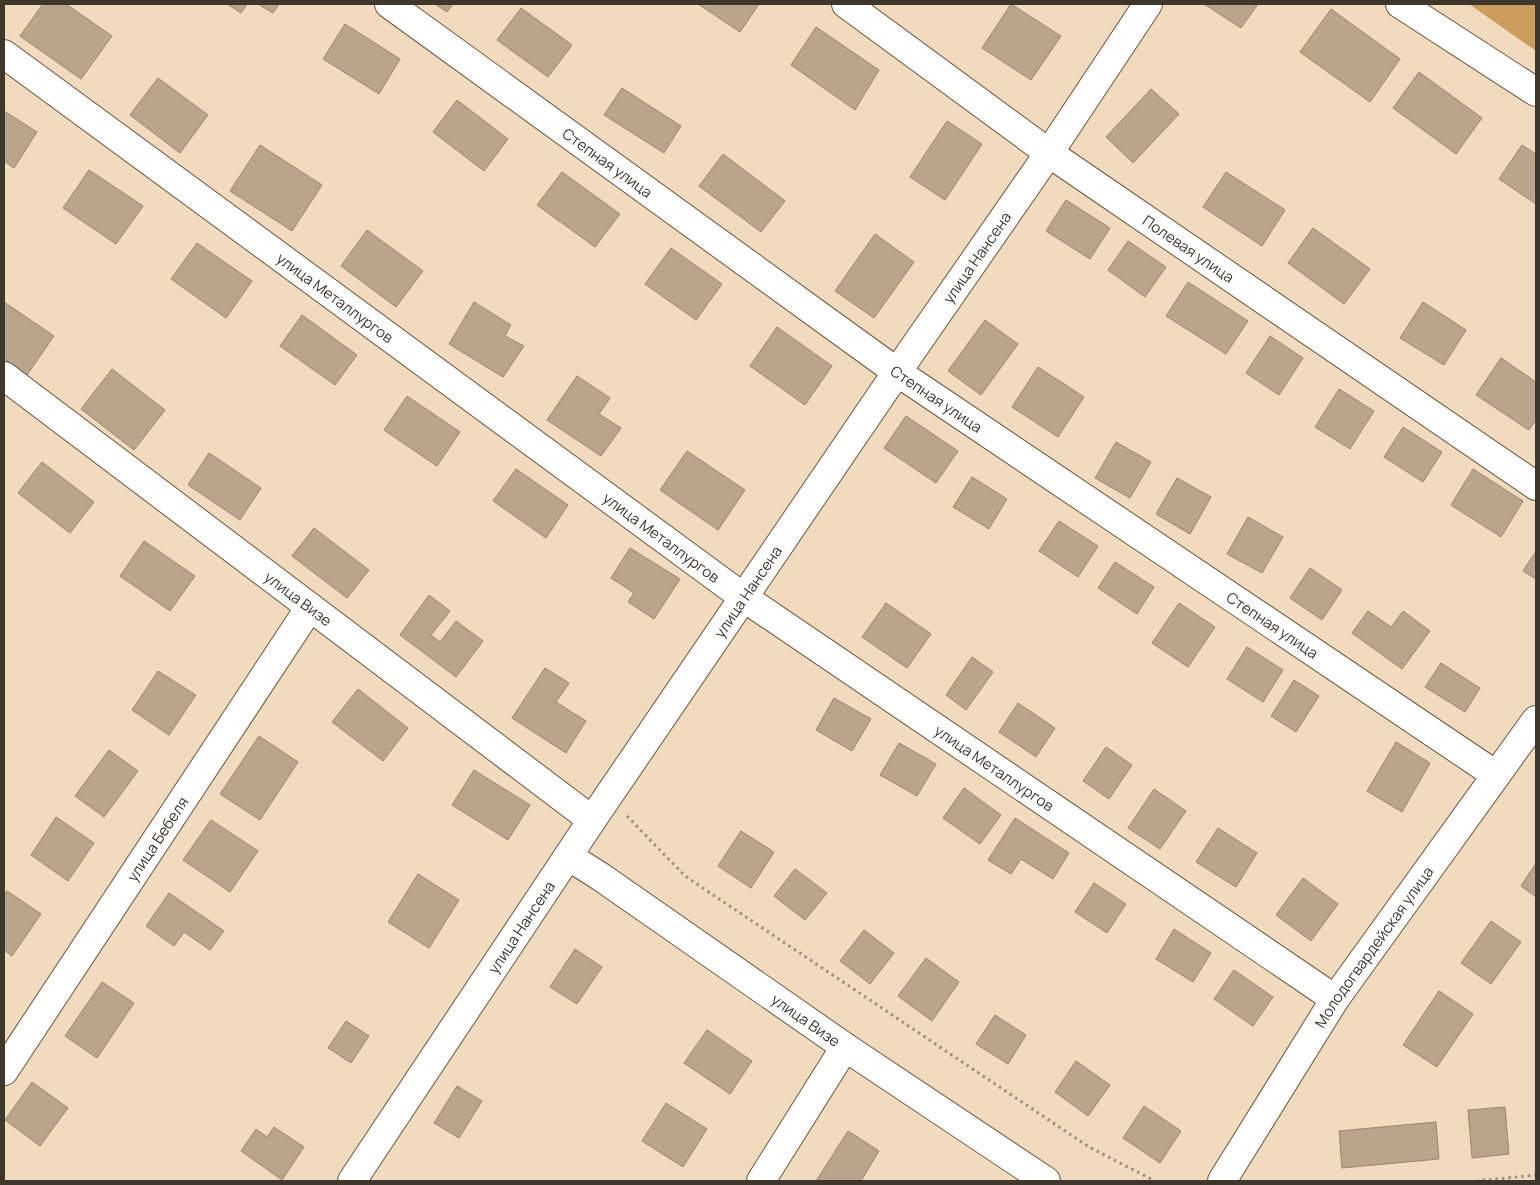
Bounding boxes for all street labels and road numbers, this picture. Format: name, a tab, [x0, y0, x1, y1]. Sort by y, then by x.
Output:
street label: Степная улица	[558, 123, 657, 202]
street label: улица Нансена	[937, 207, 1016, 307]
street label: Полевая улица	[1139, 210, 1239, 287]
street label: улица Металлургов	[272, 247, 398, 347]
street label: Степная улица	[886, 360, 987, 437]
street label: улица Металлургов	[599, 487, 724, 587]
street label: улица Нансена	[709, 541, 786, 642]
street label: улица Визе	[260, 566, 337, 631]
street label: Степная улица	[1223, 586, 1323, 663]
street label: улица Металлургов	[931, 720, 1058, 816]
street label: улица Бебеля	[121, 792, 193, 885]
street label: Молодогвардейская улица	[1309, 862, 1438, 1032]
street label: улица Нансена	[482, 877, 559, 977]
street label: улица Визе	[767, 988, 845, 1051]

